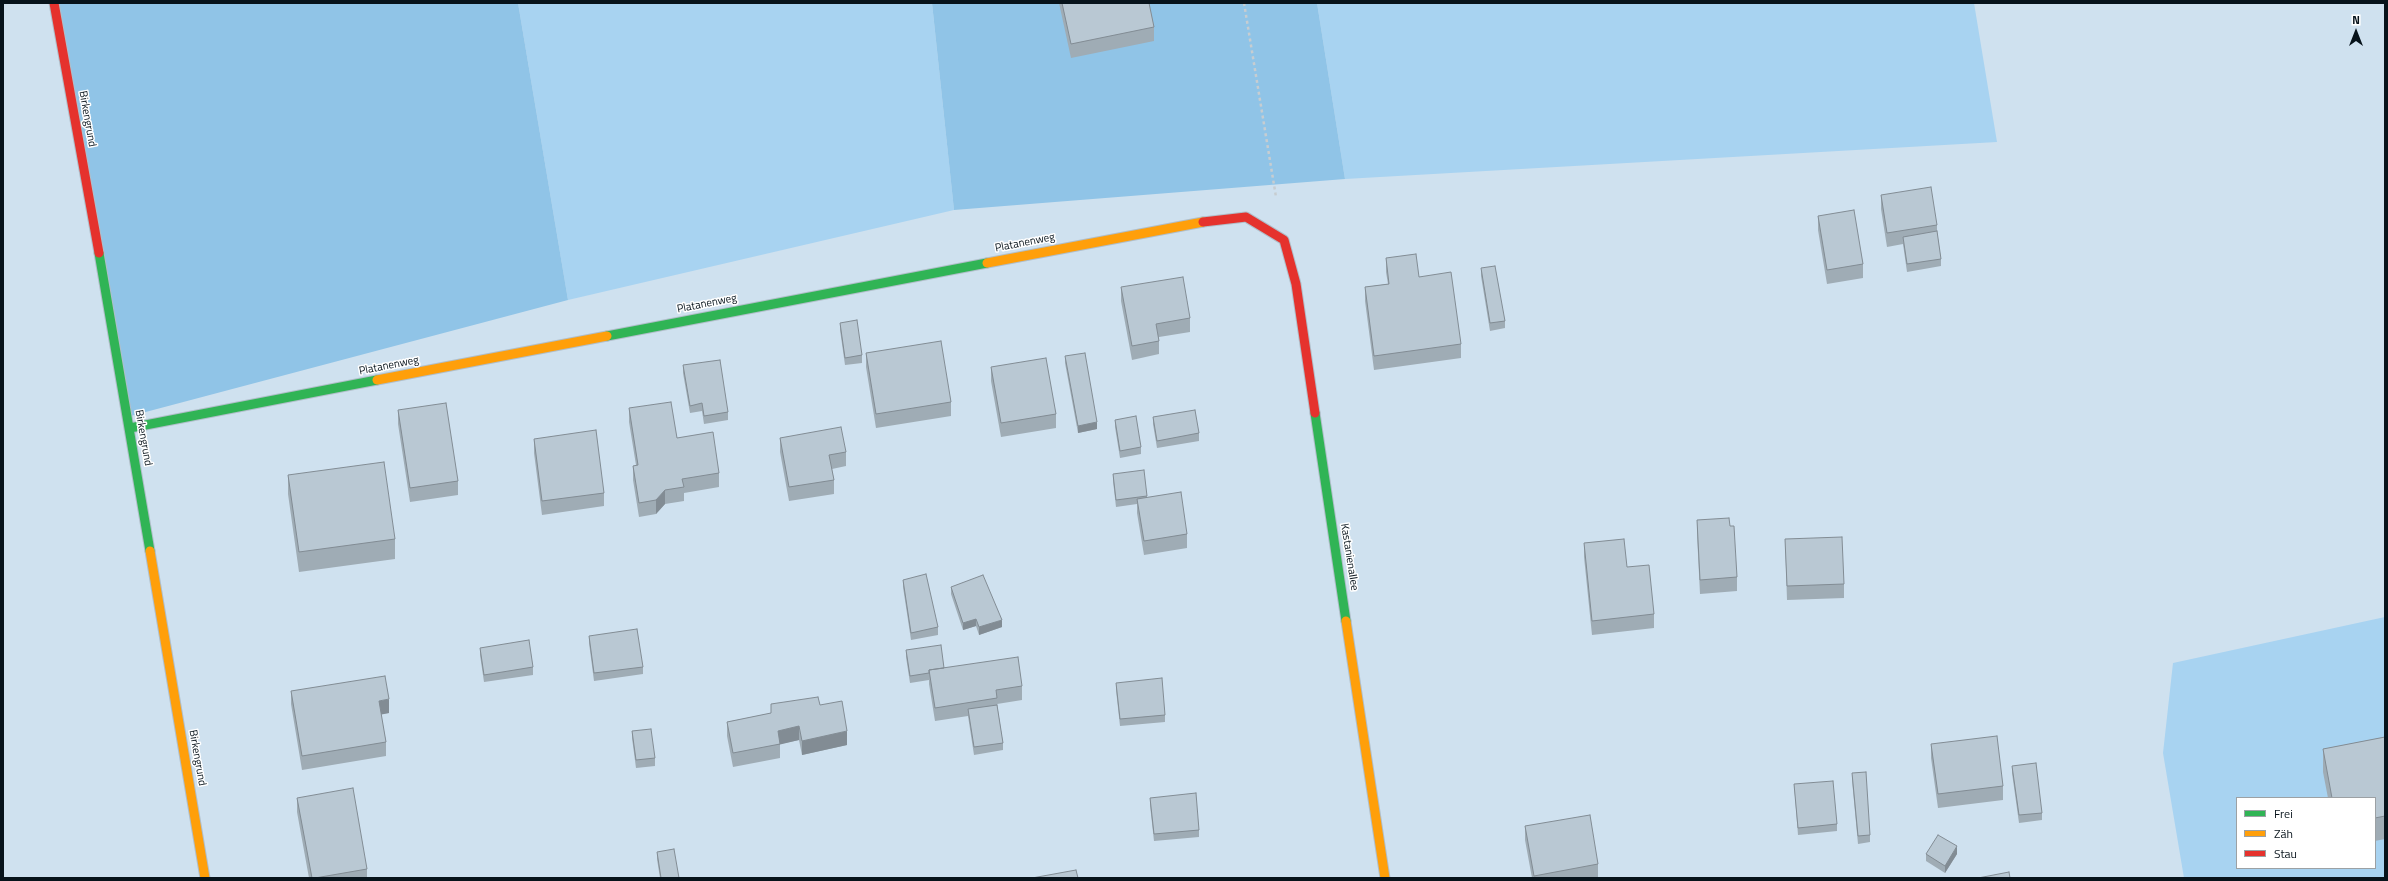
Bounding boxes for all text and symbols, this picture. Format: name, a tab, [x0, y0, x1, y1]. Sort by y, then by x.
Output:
north arrow	[2336, 12, 2376, 52]
text: N	[2352, 12, 2360, 28]
street label: Birkengrund	[76, 90, 98, 148]
street label: Platanenweg	[994, 231, 1056, 255]
street label: Platanenweg	[676, 292, 738, 316]
street label: Platanenweg	[358, 354, 420, 378]
street label: Birkengrund	[132, 409, 154, 467]
street label: Kastanienallee	[1337, 523, 1361, 591]
street label: Birkengrund	[186, 729, 208, 787]
legend	[2236, 797, 2376, 869]
text: Frei	[2274, 804, 2293, 823]
text: Zäh	[2274, 824, 2293, 843]
text: Stau	[2274, 844, 2297, 863]

